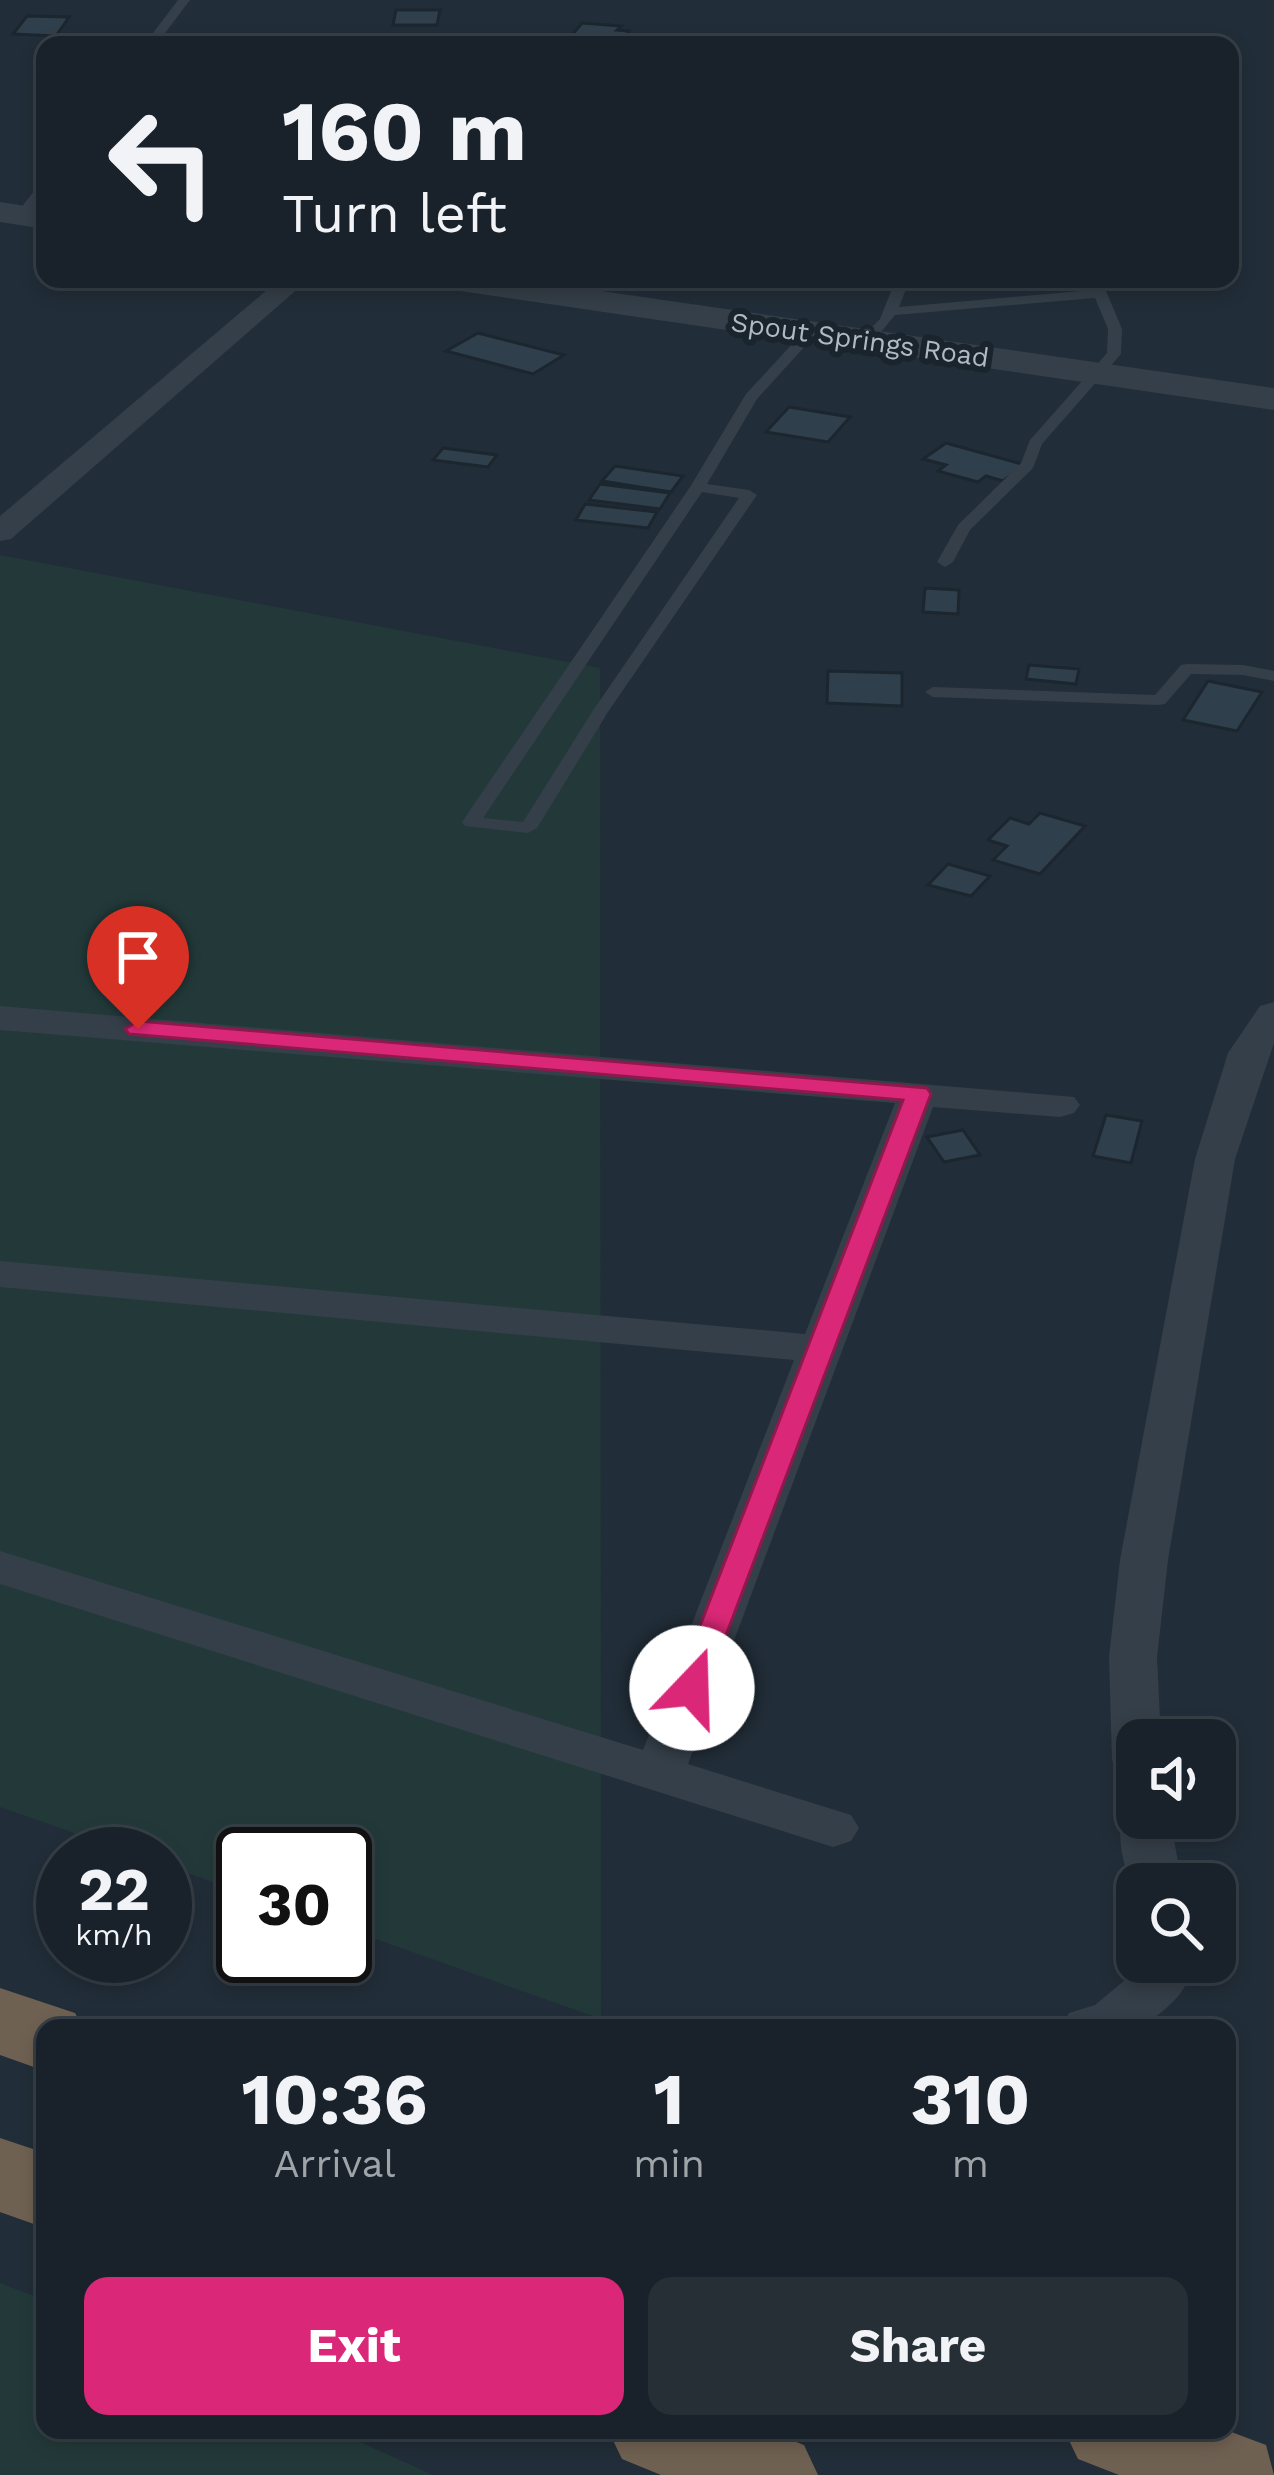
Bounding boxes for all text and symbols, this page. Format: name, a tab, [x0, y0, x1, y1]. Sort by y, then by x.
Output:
text: 160 m	[282, 82, 527, 180]
icon: left	[84, 84, 240, 240]
text: Turn left	[282, 182, 507, 245]
street label: Spout Springs Road	[729, 306, 991, 374]
pin	[87, 906, 189, 1029]
icon: arrive	[105, 924, 171, 990]
position arrow	[629, 1625, 755, 1751]
map controls	[1116, 1719, 1236, 1983]
button: sound	[1116, 1719, 1236, 1839]
speed limit sign: 30	[216, 1827, 372, 1983]
text: 22	[78, 1854, 150, 1925]
button: search	[1116, 1863, 1236, 1983]
text: km/h	[75, 1917, 153, 1952]
text: 10:36	[242, 2057, 428, 2141]
text: 1	[654, 2057, 685, 2141]
text: 310	[910, 2057, 1031, 2141]
text: Arrival	[274, 2141, 395, 2186]
text: min	[633, 2141, 705, 2186]
text: m	[952, 2141, 989, 2186]
button: Exit	[84, 2277, 624, 2415]
button: Share	[648, 2277, 1188, 2415]

